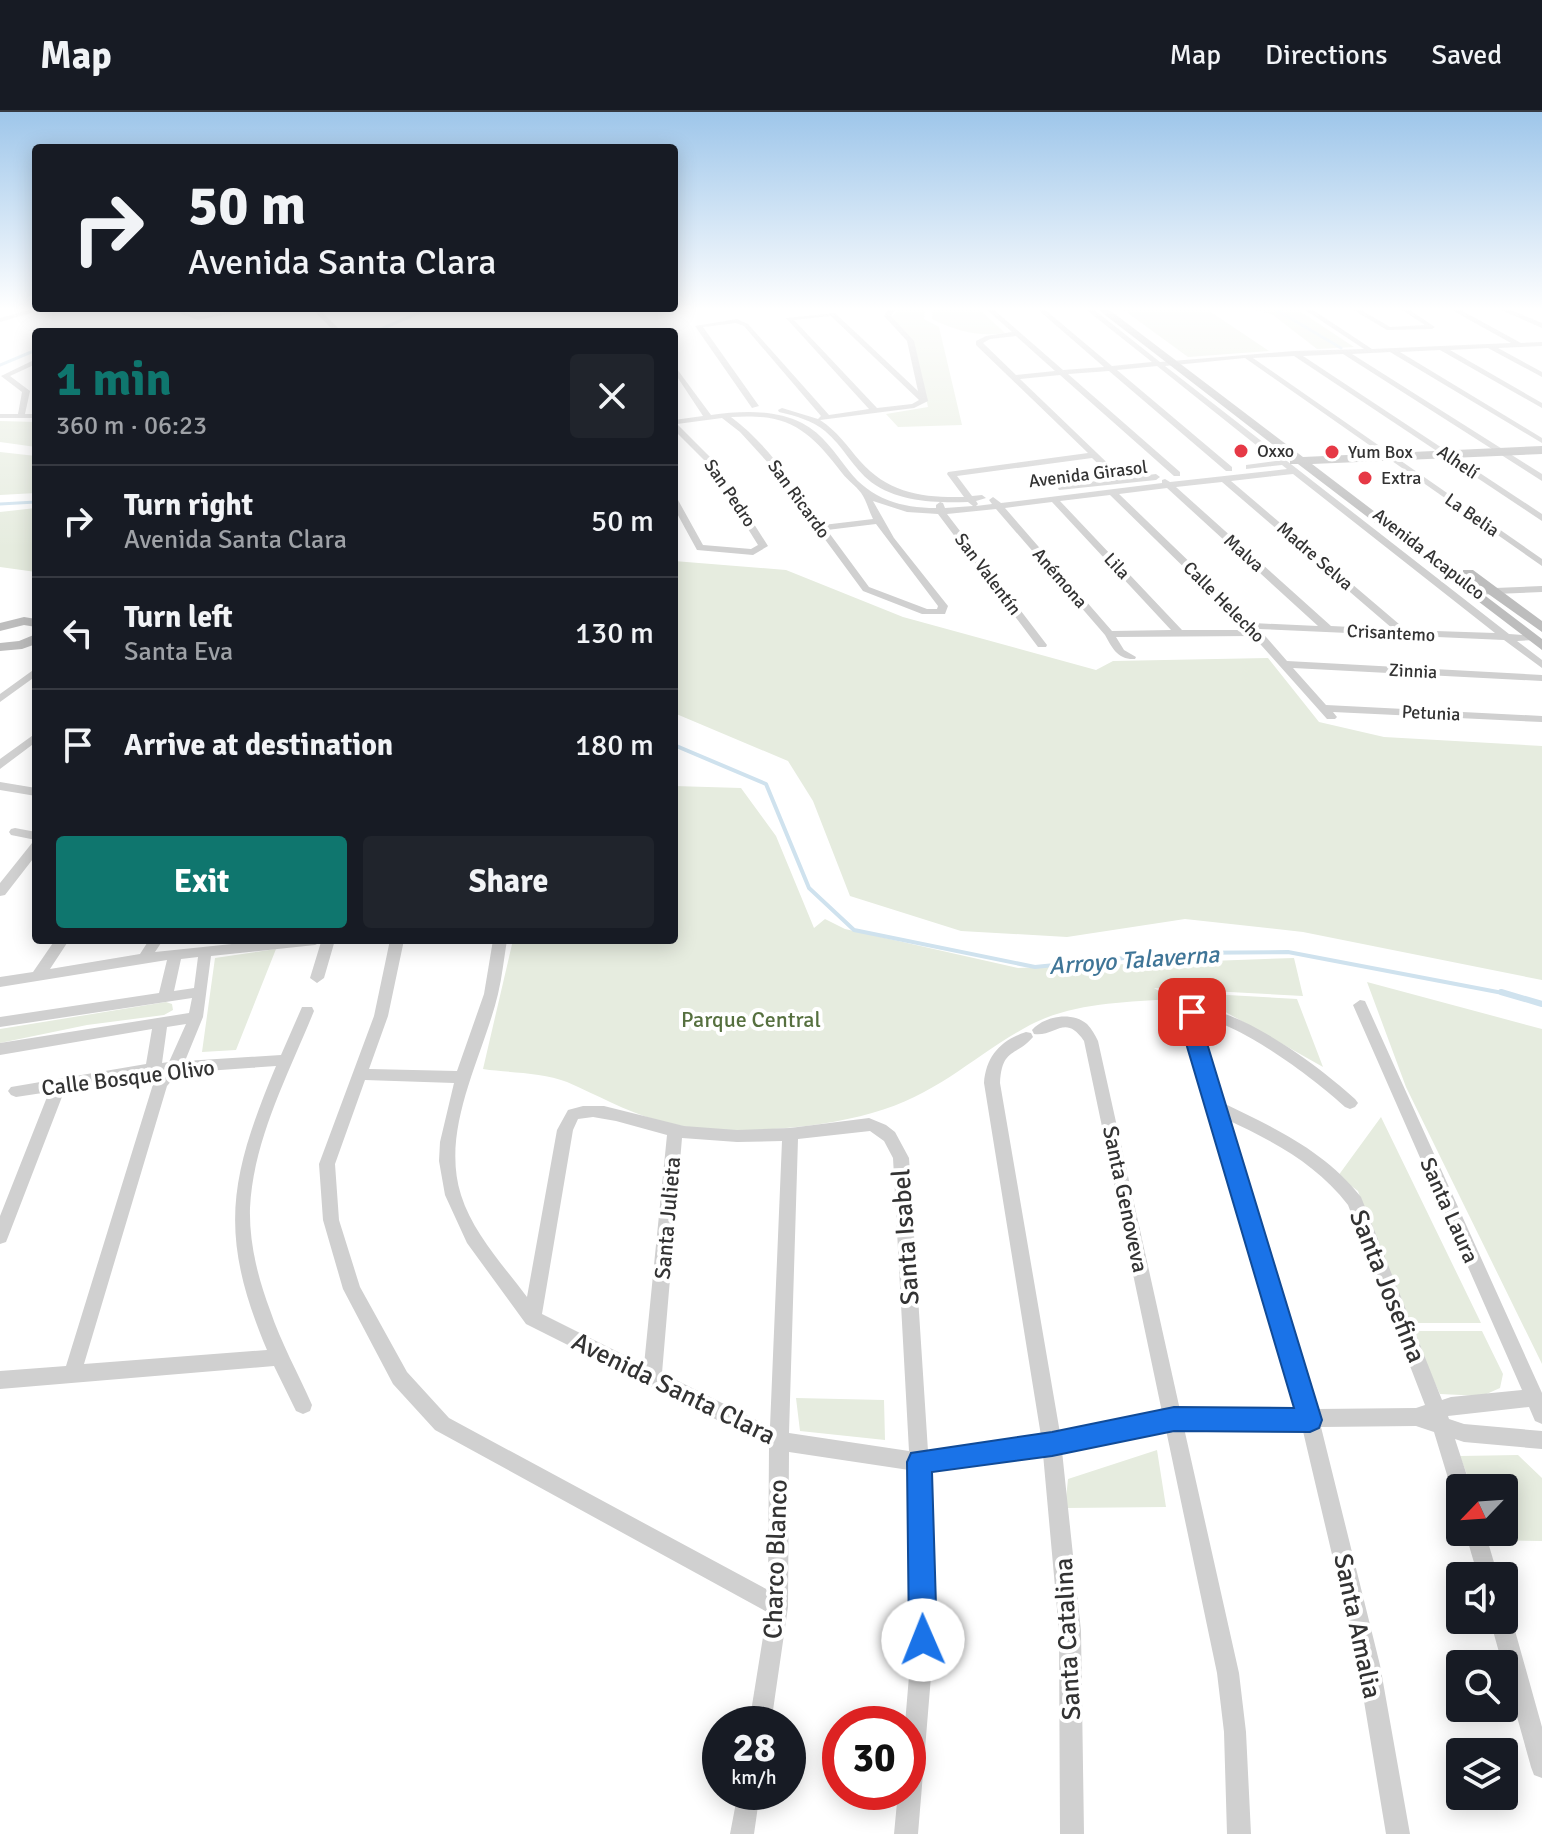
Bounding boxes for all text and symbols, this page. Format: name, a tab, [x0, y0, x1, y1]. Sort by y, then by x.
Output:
text: Map	[40, 32, 112, 79]
text: Map	[1169, 38, 1221, 72]
text: Directions	[1265, 38, 1387, 72]
text: Saved	[1431, 38, 1502, 72]
text: 50 m	[188, 171, 306, 240]
icon: right	[56, 176, 160, 280]
text: Avenida Santa Clara	[188, 240, 497, 285]
text: 1 min	[56, 350, 172, 409]
button: close	[570, 354, 654, 438]
text: 360 m · 06:23	[56, 410, 207, 442]
place label: Oxxo	[1257, 440, 1294, 462]
street label: Alhelí	[1433, 440, 1483, 484]
place label: Yum Box	[1348, 441, 1413, 463]
marker: Oxxo	[1232, 442, 1250, 460]
marker: Yum Box	[1323, 443, 1341, 461]
street label: San Pedro	[699, 455, 761, 531]
street label: San Ricardo	[763, 455, 835, 543]
street label: Avenida Girasol	[1027, 456, 1149, 492]
place label: Extra	[1381, 467, 1421, 489]
marker: Extra	[1356, 469, 1374, 487]
text: Turn right	[124, 487, 253, 524]
street label: La Belia	[1441, 488, 1503, 542]
icon: right	[56, 499, 100, 543]
text: 50 m	[591, 503, 654, 540]
street label: Avenida Acapulco	[1369, 504, 1489, 604]
street label: Madre Selva	[1272, 517, 1358, 595]
text: Avenida Santa Clara	[124, 524, 347, 556]
street label: San Valentín	[950, 529, 1026, 619]
street label: Malva	[1220, 529, 1268, 577]
street label: Anémona	[1028, 543, 1092, 613]
street label: Lila	[1099, 548, 1135, 584]
street label: Calle Helecho	[1179, 557, 1269, 647]
text: Turn left	[124, 599, 233, 636]
icon: left	[56, 611, 100, 655]
text: 130 m	[575, 615, 654, 652]
street label: Crisantemo	[1346, 620, 1436, 646]
text: Santa Eva	[124, 636, 233, 668]
street label: Zinnia	[1388, 659, 1438, 683]
street label: Petunia	[1401, 700, 1461, 726]
icon: arrive	[56, 723, 100, 767]
text: Arrive at destination	[124, 727, 393, 764]
text: 180 m	[575, 727, 654, 764]
button: Exit	[56, 836, 347, 928]
button: Share	[363, 836, 654, 928]
water label: Arroyo Talaverna	[1048, 939, 1221, 981]
pin	[1158, 978, 1226, 1046]
icon: arrive	[1170, 990, 1214, 1034]
park label: Parque Central	[681, 1006, 821, 1033]
street label: Calle Bosque Olivo	[40, 1053, 216, 1102]
street label: Santa Genoveva	[1097, 1123, 1154, 1275]
street label: Santa Laura	[1414, 1153, 1485, 1267]
street label: Santa Julieta	[649, 1156, 686, 1281]
street label: Santa Isabel	[885, 1168, 927, 1306]
street label: Santa Josefina	[1342, 1205, 1432, 1367]
street label: Avenida Santa Clara	[566, 1326, 781, 1452]
north arrow	[1446, 1474, 1518, 1546]
map controls	[1446, 1474, 1518, 1810]
street label: Charco Blanco	[757, 1479, 795, 1639]
street label: Santa Amalia	[1326, 1551, 1388, 1702]
street label: Santa Catalina	[1048, 1557, 1088, 1721]
button: sound	[1446, 1562, 1518, 1634]
position arrow	[881, 1598, 965, 1682]
button: search	[1446, 1650, 1518, 1722]
speed limit sign: 30	[822, 1706, 926, 1810]
text: 28	[732, 1723, 776, 1773]
button: layers	[1446, 1738, 1518, 1810]
text: km/h	[731, 1765, 777, 1790]

